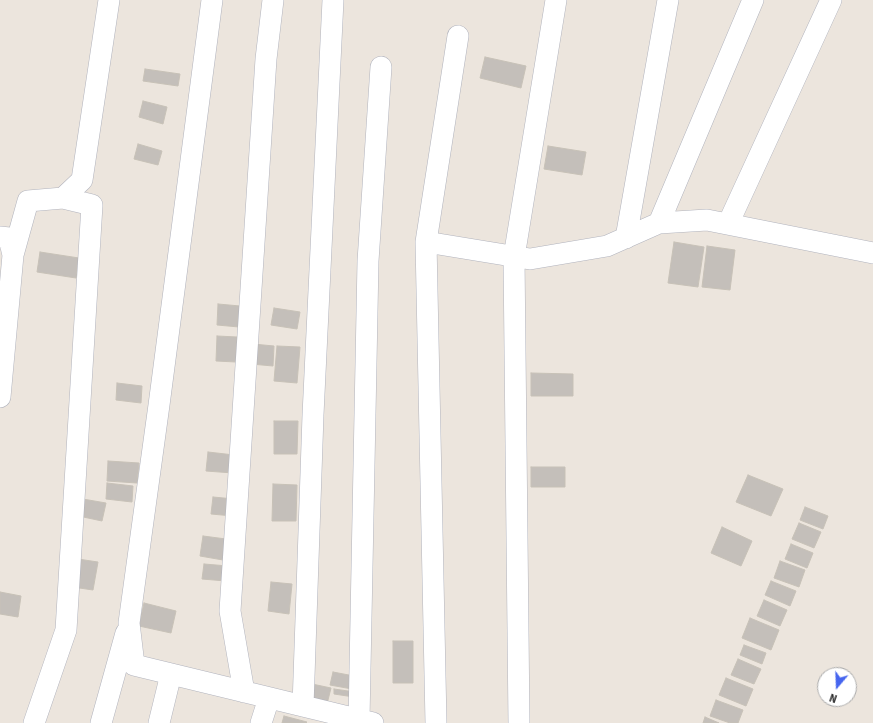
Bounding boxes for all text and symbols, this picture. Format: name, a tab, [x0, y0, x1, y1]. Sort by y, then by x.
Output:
north arrow	[817, 667, 857, 707]
text: N	[827, 690, 839, 706]

